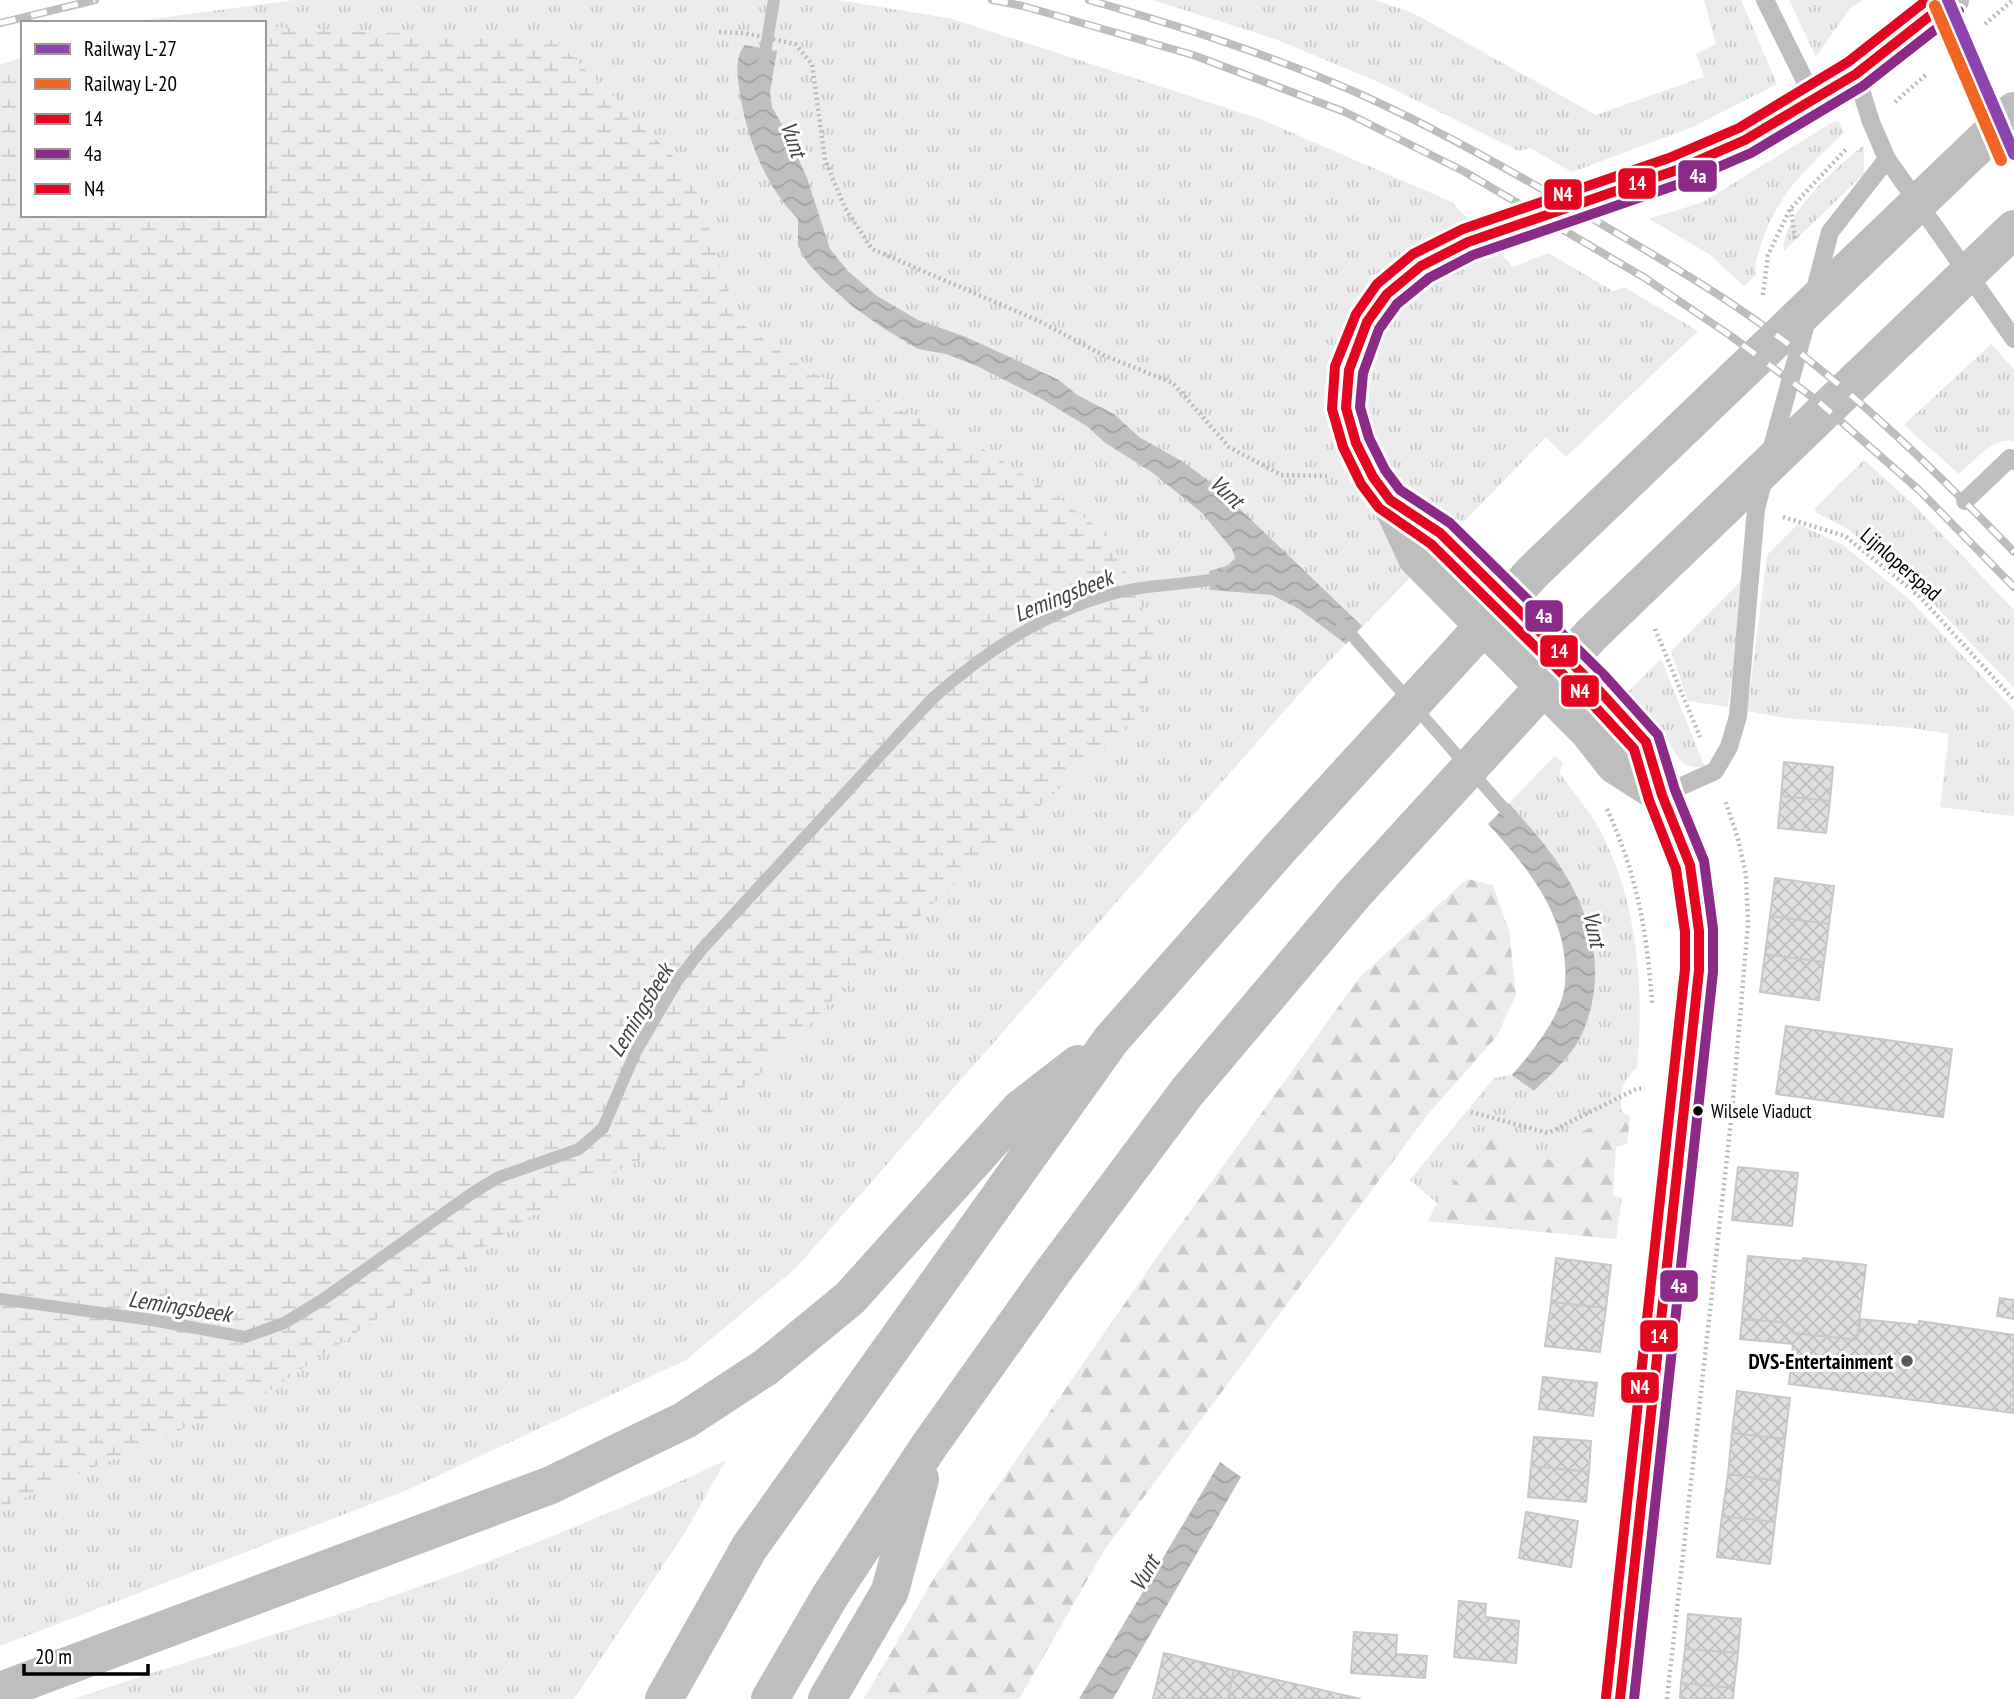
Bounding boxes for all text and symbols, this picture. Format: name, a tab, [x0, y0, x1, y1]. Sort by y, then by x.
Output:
legend	[21, 21, 266, 217]
text: Railway L-27	[84, 35, 177, 62]
text: Railway L-20	[84, 70, 177, 97]
text: 14	[84, 105, 103, 132]
water label: Vunt	[774, 117, 814, 163]
text: 4a	[84, 140, 102, 167]
line badge: 4a	[1677, 159, 1718, 193]
text: 4a	[1690, 164, 1707, 188]
line badge: 14	[1617, 167, 1657, 200]
text: 14	[1628, 171, 1646, 195]
text: N4	[84, 175, 105, 202]
line badge: N4	[1543, 178, 1583, 211]
text: N4	[1553, 182, 1573, 206]
water label: Vunt	[1204, 468, 1252, 516]
street label: Lijnloperspad	[1855, 522, 1947, 606]
water label: Lemingsbeek	[1010, 561, 1119, 628]
line badge: 4a	[1524, 599, 1564, 633]
text: 4a	[1536, 604, 1553, 628]
line badge: 14	[1539, 634, 1579, 668]
text: 14	[1550, 639, 1568, 663]
line badge: N4	[1560, 674, 1600, 708]
text: N4	[1570, 679, 1590, 703]
water label: Vunt	[1577, 908, 1614, 952]
water label: Lemingsbeek	[601, 956, 681, 1062]
place label: Wilsele Viaduct	[1711, 1099, 1812, 1123]
marker: Wilsele Viaduct	[1691, 1104, 1705, 1118]
line badge: 4a	[1659, 1269, 1699, 1303]
text: 4a	[1671, 1274, 1688, 1298]
water label: Lemingsbeek	[127, 1284, 236, 1329]
line badge: 14	[1639, 1319, 1679, 1353]
text: 14	[1650, 1324, 1668, 1348]
place label: DVS-Entertainment	[1749, 1348, 1893, 1375]
marker: DVS-Entertainment	[1899, 1353, 1915, 1369]
line badge: N4	[1620, 1371, 1660, 1404]
text: N4	[1630, 1375, 1650, 1399]
water label: Vunt	[1122, 1548, 1167, 1596]
scale bar	[24, 1632, 149, 1676]
text: 20 m	[35, 1643, 72, 1670]

